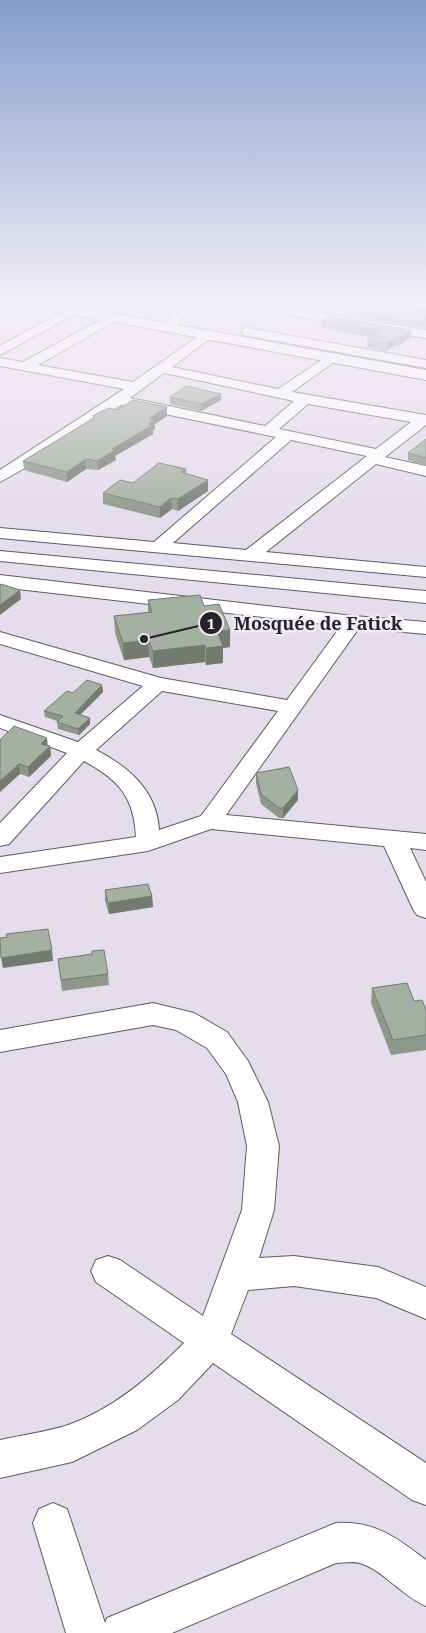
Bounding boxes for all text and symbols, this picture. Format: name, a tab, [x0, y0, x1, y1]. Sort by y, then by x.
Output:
callout: Mosquée de Fatick	[199, 607, 412, 640]
text: Mosquée de Fatick	[234, 611, 403, 635]
text: 1	[207, 613, 215, 633]

